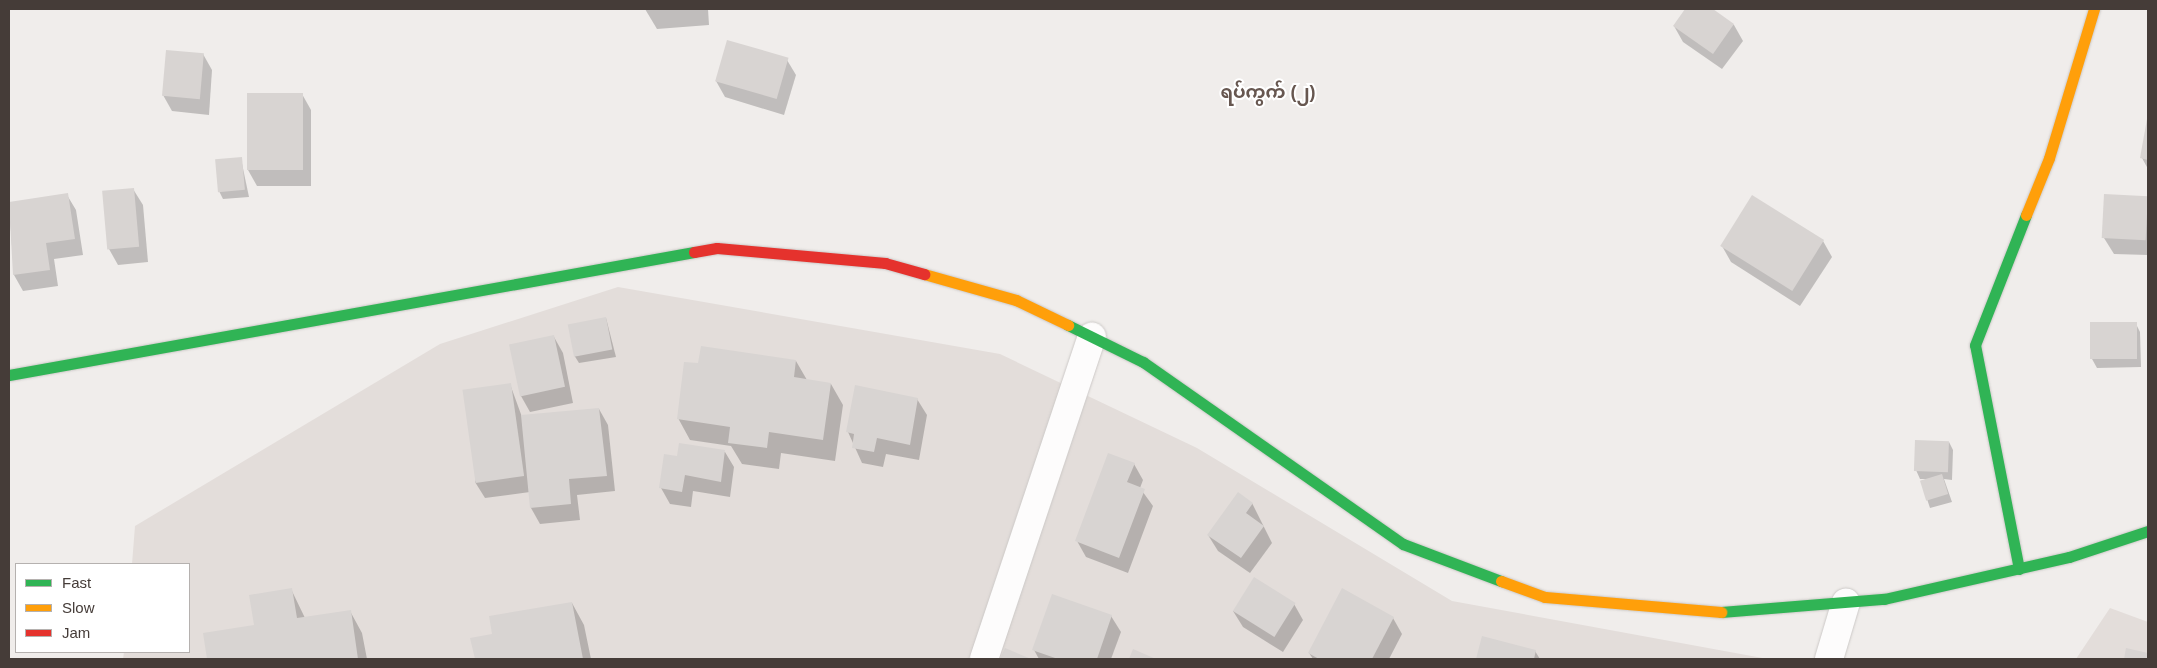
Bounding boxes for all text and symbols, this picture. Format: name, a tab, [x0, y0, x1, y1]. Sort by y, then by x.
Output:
district label: ရပ်ကွက် (၂)	[1220, 81, 1316, 103]
legend	[15, 563, 190, 653]
text: Fast	[62, 574, 91, 591]
text: Slow	[62, 599, 95, 616]
text: Jam	[62, 624, 90, 641]

